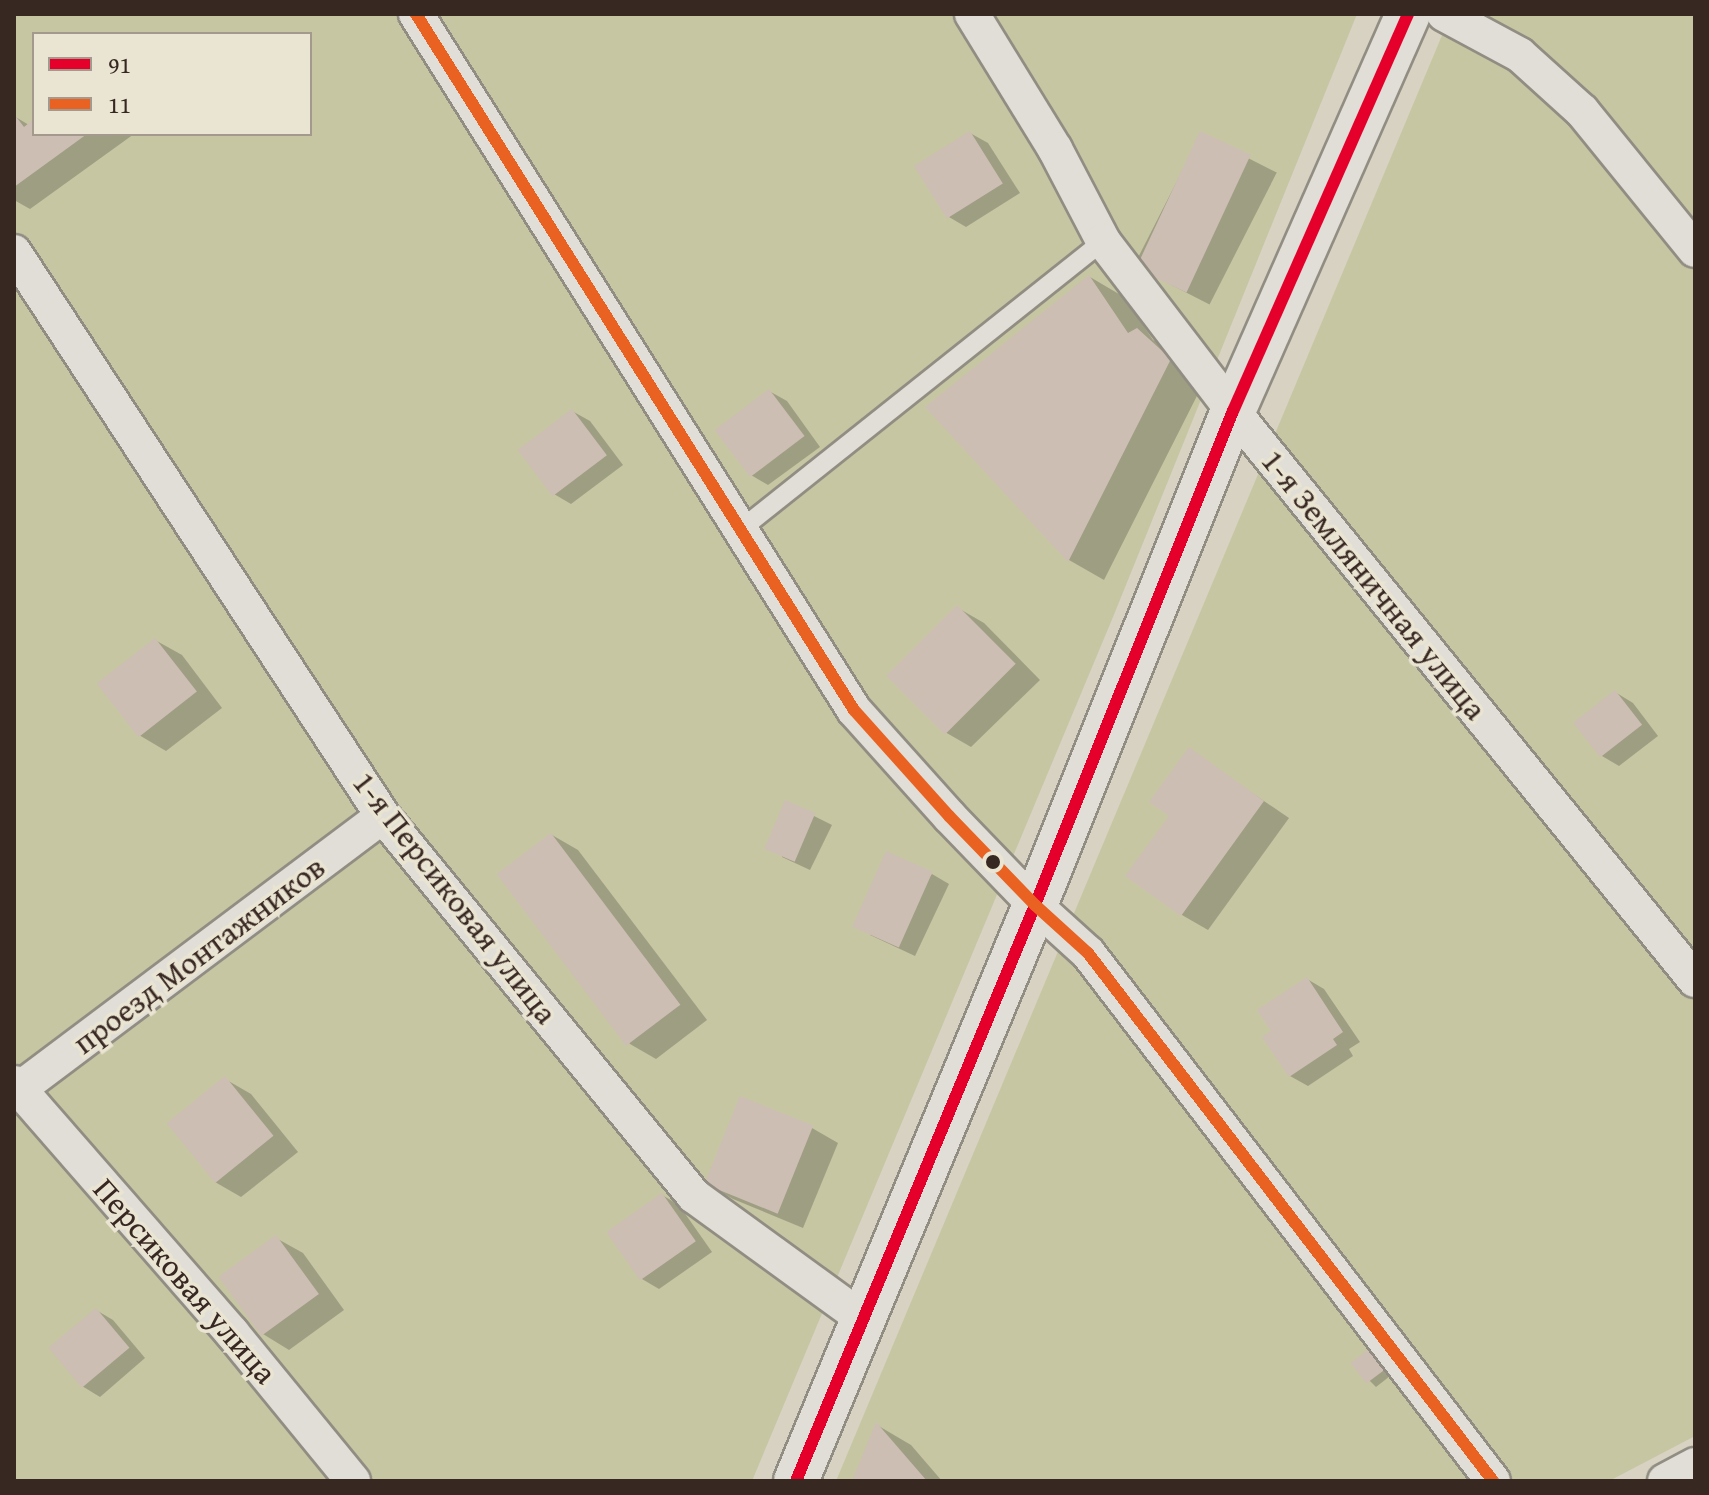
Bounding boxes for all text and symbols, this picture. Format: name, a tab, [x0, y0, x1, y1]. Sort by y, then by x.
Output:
legend	[32, 32, 312, 136]
text: 91	[108, 47, 131, 82]
text: 11	[108, 87, 131, 122]
street label: 1-я Земляничная улица	[1253, 442, 1495, 728]
street label: 1-я Персиковая улица	[345, 764, 565, 1032]
street label: проезд Монтажников	[65, 848, 333, 1062]
unlabelled marker	[985, 854, 1001, 870]
street label: Персиковая улица	[85, 1170, 285, 1392]

